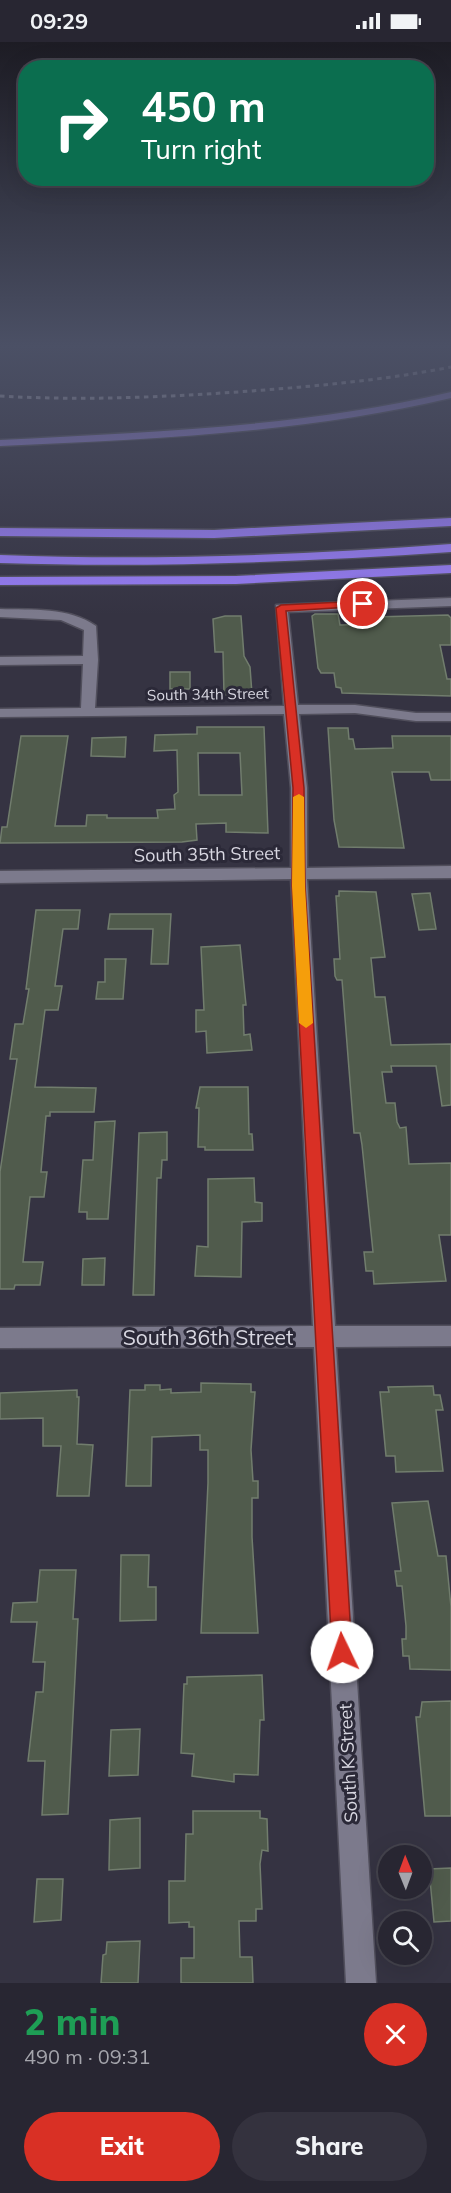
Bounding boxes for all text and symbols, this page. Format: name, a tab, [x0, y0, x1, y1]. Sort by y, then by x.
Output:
text: 09:29	[30, 7, 88, 35]
text: 450 m	[141, 80, 266, 133]
icon: right	[42, 84, 120, 162]
text: Turn right	[141, 132, 261, 166]
pin	[337, 578, 388, 629]
icon: arrive	[346, 587, 379, 620]
street label: South 34th Street	[147, 683, 269, 705]
street label: South 35th Street	[134, 841, 280, 867]
street label: South 36th Street	[123, 1324, 293, 1350]
position arrow	[310, 1620, 374, 1684]
street label: South K Street	[333, 1703, 363, 1823]
north arrow	[378, 1845, 432, 1899]
map controls	[378, 1845, 432, 1965]
button: search	[378, 1911, 432, 1965]
text: 2 min	[24, 1999, 120, 2044]
button: close	[364, 2003, 427, 2066]
text: 490 m · 09:31	[24, 2044, 150, 2069]
button: Exit	[24, 2112, 220, 2181]
button: Share	[232, 2112, 427, 2181]

